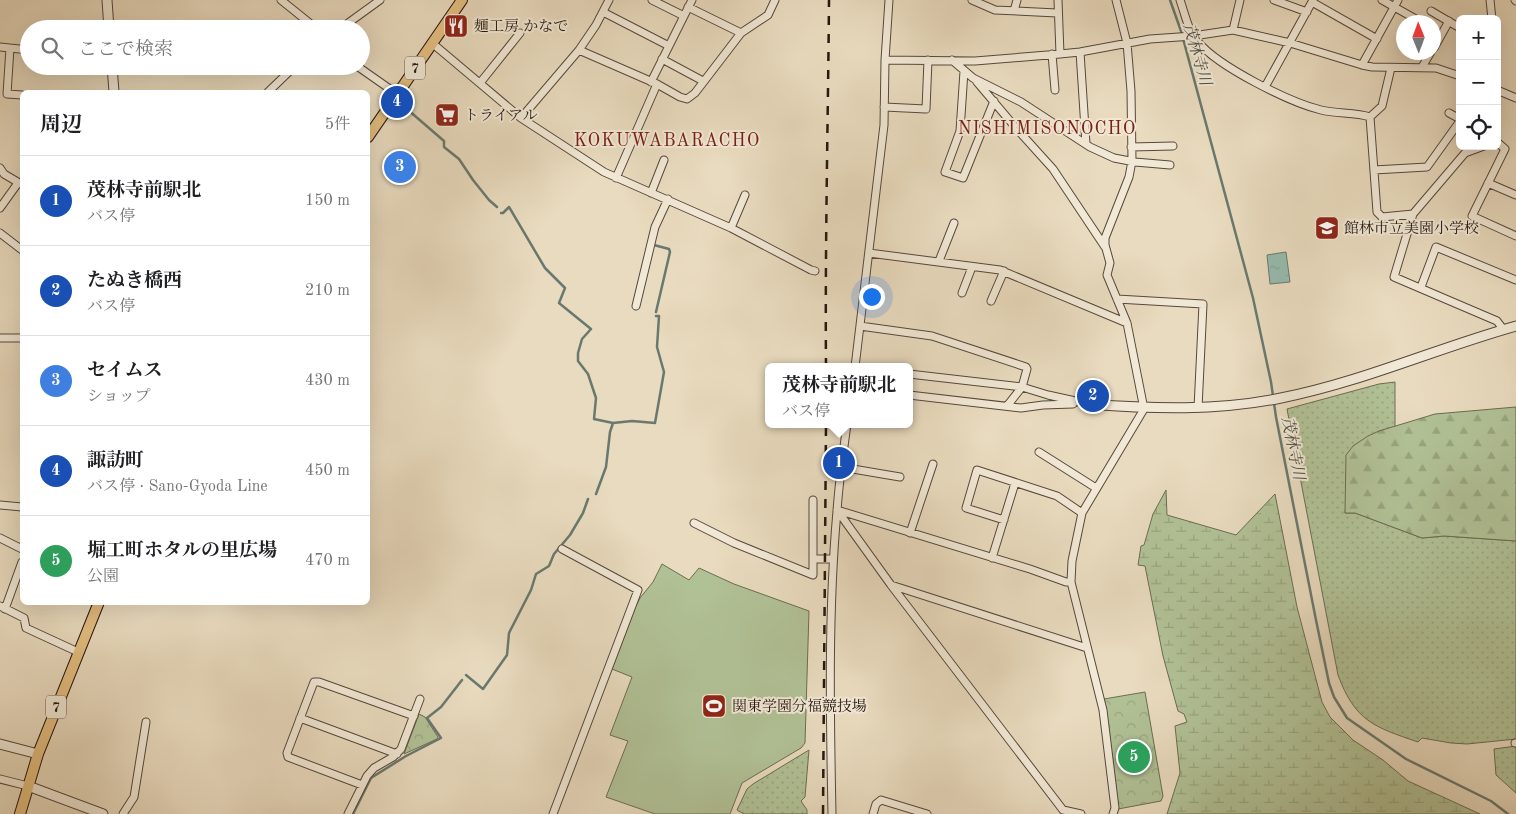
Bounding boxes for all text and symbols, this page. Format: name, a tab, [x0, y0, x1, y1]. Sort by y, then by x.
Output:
restaurant icon: 麺工房 かなで	[443, 13, 469, 39]
north arrow	[1396, 15, 1441, 60]
map controls	[1456, 15, 1501, 150]
button: +	[1456, 15, 1501, 60]
place label: 麺工房 かなで	[474, 18, 568, 35]
search box	[20, 20, 370, 75]
water label: 茂林寺川	[1180, 21, 1215, 89]
icon: search	[38, 34, 66, 62]
text: ここで検索	[78, 41, 173, 60]
road number: 7	[405, 56, 425, 80]
button: −	[1456, 60, 1501, 105]
pin: 4	[381, 83, 413, 121]
supermarket icon: トライアル	[434, 102, 460, 128]
button: locate	[1456, 105, 1501, 150]
place label: トライアル	[464, 108, 538, 124]
text: 周辺	[40, 115, 82, 136]
text: 5件	[325, 117, 350, 133]
district label: NISHIMISONOCHO	[958, 120, 1136, 138]
district label: KOKUWABARACHO	[574, 132, 760, 150]
pin: 3	[384, 148, 416, 186]
text: 茂林寺前駅北	[87, 182, 201, 201]
text: 1	[51, 193, 61, 209]
text: 150 m	[305, 193, 350, 209]
text: バス停	[87, 209, 135, 225]
school or university icon: 館林市立美園小学校	[1314, 215, 1340, 241]
place label: 館林市立美園小学校	[1344, 220, 1479, 237]
text: たぬき橋西	[87, 272, 182, 291]
text: 2	[51, 283, 61, 299]
text: 210 m	[305, 283, 350, 299]
your location	[859, 284, 885, 310]
text: バス停	[87, 299, 135, 315]
text: セイムス	[87, 362, 162, 381]
popup	[765, 363, 913, 428]
text: 3	[51, 373, 61, 389]
text: 430 m	[305, 373, 350, 389]
text: 茂林寺前駅北	[782, 377, 896, 396]
pin: 2	[1077, 377, 1109, 415]
text: ショップ	[87, 389, 151, 405]
text: バス停	[782, 404, 830, 420]
water label: 茂林寺川	[1278, 415, 1308, 483]
pin: 1	[823, 444, 855, 482]
text: 諏訪町	[87, 452, 144, 471]
text: 4	[51, 463, 61, 479]
text: 450 m	[305, 463, 350, 479]
text: バス停 · Sano-Gyoda Line	[87, 479, 268, 495]
text: 堀工町ホタルの里広場	[87, 542, 277, 561]
text: 5	[51, 553, 61, 569]
text: 470 m	[305, 553, 350, 569]
text: 公園	[87, 569, 119, 585]
sports icon: 関東学園分福競技場	[701, 693, 727, 719]
road number: 7	[46, 696, 66, 719]
place label: 関東学園分福競技場	[732, 698, 867, 715]
pin: 5	[1118, 738, 1150, 776]

